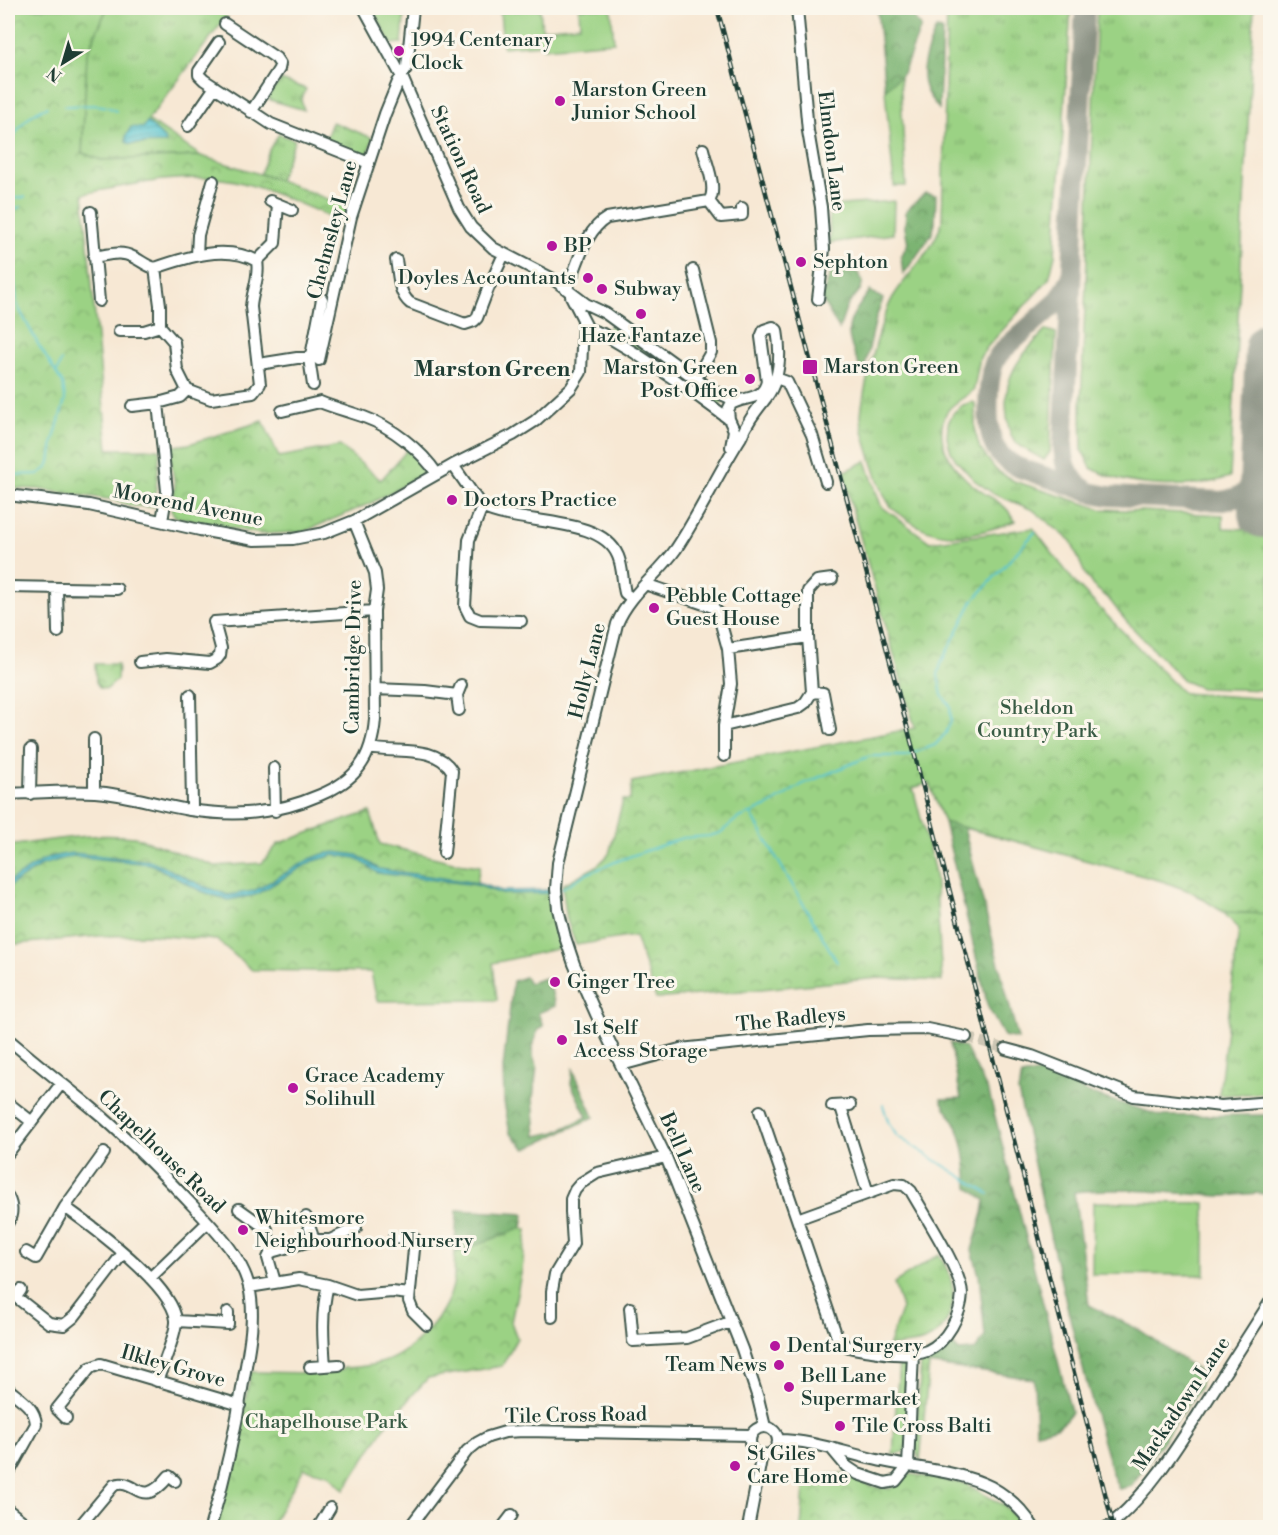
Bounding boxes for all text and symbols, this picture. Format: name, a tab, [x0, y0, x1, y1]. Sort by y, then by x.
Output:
place label: 1994 Centenary Clock	[411, 28, 553, 76]
north arrow	[33, 33, 93, 93]
marker: 1994 Centenary Clock	[392, 44, 406, 58]
text: N	[43, 62, 66, 86]
place label: Marston Green Junior School	[571, 78, 707, 126]
street label: Elmdon Lane	[811, 89, 851, 213]
marker: Marston Green Junior School	[553, 94, 567, 108]
street label: Station Road	[424, 102, 496, 219]
street label: Chelmsley Lane	[302, 158, 364, 302]
place label: BP	[563, 234, 592, 259]
marker: BP	[545, 239, 559, 253]
place label: Sephton	[813, 250, 888, 275]
marker: Sephton	[794, 255, 808, 269]
place label: Doyles Accountants	[398, 266, 576, 291]
marker: Doyles Accountants	[581, 271, 595, 285]
place label: Subway	[614, 277, 682, 302]
marker: Subway	[595, 282, 609, 296]
marker: Haze Fantaze	[634, 307, 648, 321]
place label: Haze Fantaze	[580, 324, 702, 349]
place label: Marston Green	[824, 355, 959, 380]
district label: Marston Green	[414, 356, 571, 383]
place label: Marston Green Post Office	[603, 356, 738, 404]
marker: Marston Green	[801, 358, 819, 376]
marker: Marston Green Post Office	[743, 372, 757, 386]
street label: Moorend Avenue	[111, 479, 265, 533]
place label: Doctors Practice	[464, 488, 617, 513]
marker: Doctors Practice	[445, 493, 459, 507]
street label: Cambridge Drive	[340, 579, 368, 735]
place label: Pebble Cottage Guest House	[666, 584, 801, 632]
marker: Pebble Cottage Guest House	[647, 601, 661, 615]
street label: Holly Lane	[564, 620, 612, 722]
park label: Sheldon Country Park	[977, 696, 1099, 744]
place label: Ginger Tree	[567, 970, 675, 995]
marker: Ginger Tree	[548, 975, 562, 989]
street label: The Radleys	[735, 1002, 847, 1038]
place label: 1st Self Access Storage	[573, 1016, 708, 1064]
marker: 1st Self Access Storage	[555, 1033, 569, 1047]
place label: Grace Academy Solihull	[305, 1064, 445, 1112]
marker: Grace Academy Solihull	[286, 1081, 300, 1095]
street label: Chapelhouse Road	[92, 1085, 230, 1220]
street label: Bell Lane	[653, 1108, 711, 1197]
place label: Whitesmore Neighbourhood Nursery	[254, 1206, 474, 1254]
marker: Whitesmore Neighbourhood Nursery	[236, 1223, 250, 1237]
street label: Mackadown Lane	[1128, 1332, 1236, 1476]
place label: Dental Surgery	[787, 1334, 923, 1359]
marker: Dental Surgery	[768, 1339, 782, 1353]
street label: Ilkley Grove	[118, 1340, 228, 1394]
place label: Team News	[665, 1353, 767, 1378]
marker: Team News	[772, 1358, 786, 1372]
place label: Bell Lane Supermarket	[800, 1364, 918, 1412]
marker: Bell Lane Supermarket	[782, 1380, 796, 1394]
street label: Tile Cross Road	[505, 1402, 648, 1430]
park label: Chapelhouse Park	[245, 1410, 409, 1435]
place label: Tile Cross Balti	[852, 1414, 992, 1439]
marker: Tile Cross Balti	[833, 1419, 847, 1433]
place label: St Giles Care Home	[747, 1442, 848, 1490]
marker: St Giles Care Home	[728, 1459, 742, 1473]

